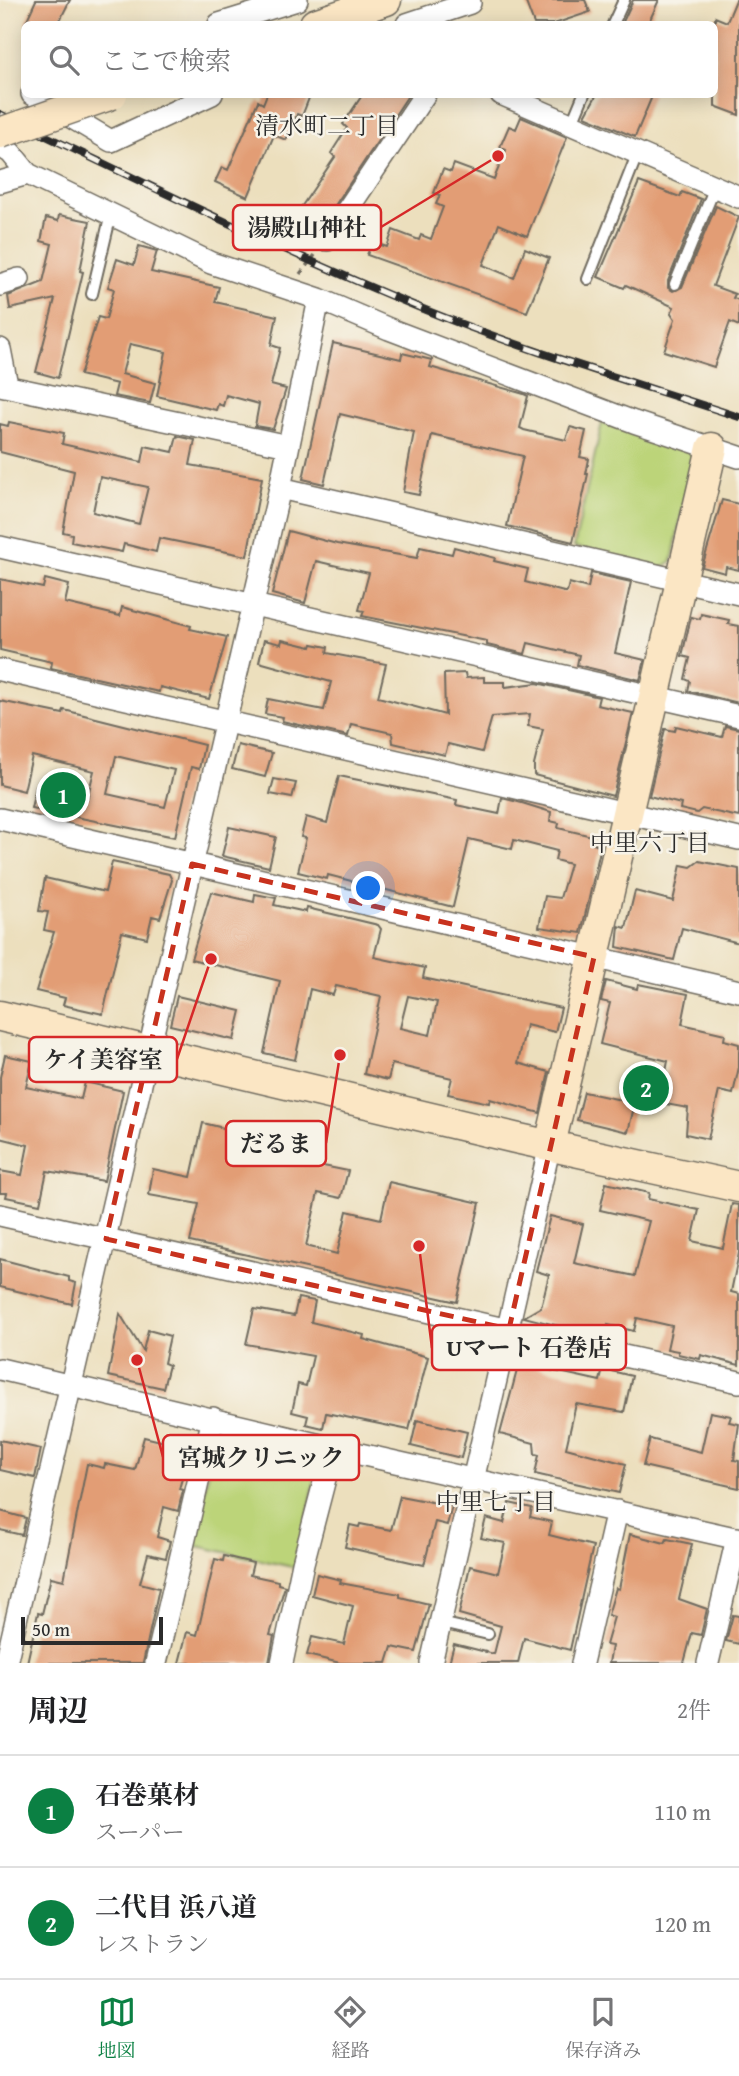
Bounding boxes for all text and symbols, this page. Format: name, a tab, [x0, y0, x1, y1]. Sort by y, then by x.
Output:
search box	[21, 21, 718, 98]
icon: search	[45, 41, 83, 79]
text: ここで検索	[101, 41, 231, 80]
district label: 清水町二丁目	[255, 108, 399, 143]
callout: 湯殿山神社	[233, 205, 381, 250]
text: 湯殿山神社	[247, 210, 367, 245]
pin: 1	[40, 769, 86, 821]
district label: 中里六丁目	[590, 825, 710, 860]
your location	[351, 871, 385, 905]
callout: ケイ美容室	[29, 1037, 177, 1082]
text: ケイ美容室	[44, 1042, 162, 1077]
pin: 2	[623, 1062, 669, 1114]
callout: だるま	[226, 1121, 326, 1166]
text: だるま	[240, 1126, 312, 1161]
callout: Uマート 石巻店	[432, 1325, 626, 1370]
text: Uマート 石巻店	[446, 1330, 612, 1365]
callout: 宮城クリニック	[163, 1435, 359, 1480]
text: 宮城クリニック	[178, 1440, 344, 1475]
district label: 中里七丁目	[436, 1484, 556, 1519]
scale bar	[21, 1614, 163, 1646]
text: 50 m	[32, 1615, 70, 1643]
text: 周辺	[28, 1688, 88, 1732]
text: 2件	[677, 1693, 711, 1726]
text: 石巻菓材	[95, 1775, 199, 1814]
text: 1	[45, 1795, 57, 1828]
text: 110 m	[654, 1795, 711, 1828]
text: スーパー	[95, 1815, 185, 1848]
text: 二代目 浜八道	[95, 1887, 257, 1926]
text: 2	[45, 1907, 57, 1940]
text: 120 m	[654, 1907, 711, 1940]
text: レストラン	[95, 1927, 209, 1960]
tab: 地図	[98, 1993, 136, 2064]
tab: 経路	[331, 1993, 369, 2064]
tab: 保存済み	[565, 1993, 641, 2064]

